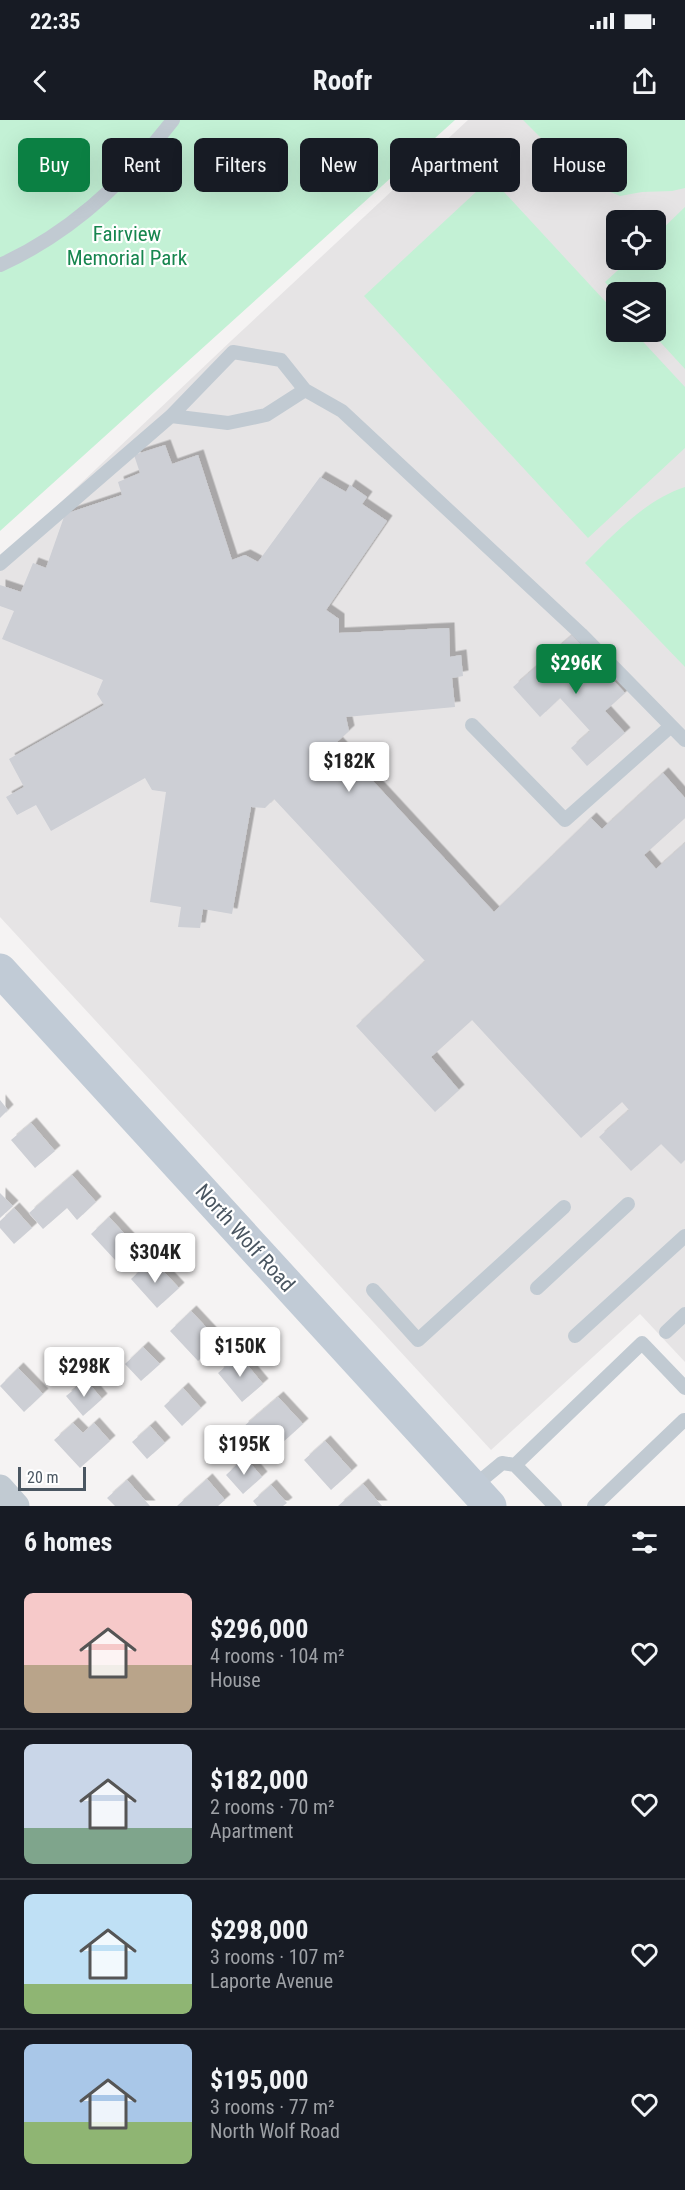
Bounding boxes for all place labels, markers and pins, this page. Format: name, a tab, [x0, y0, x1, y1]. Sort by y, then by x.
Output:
pin: $296K	[534, 644, 618, 695]
pin: $182K	[307, 742, 391, 793]
pin: $304K	[113, 1233, 197, 1284]
pin: $150K	[198, 1327, 282, 1378]
pin: $298K	[42, 1347, 126, 1398]
pin: $195K	[202, 1425, 286, 1476]

